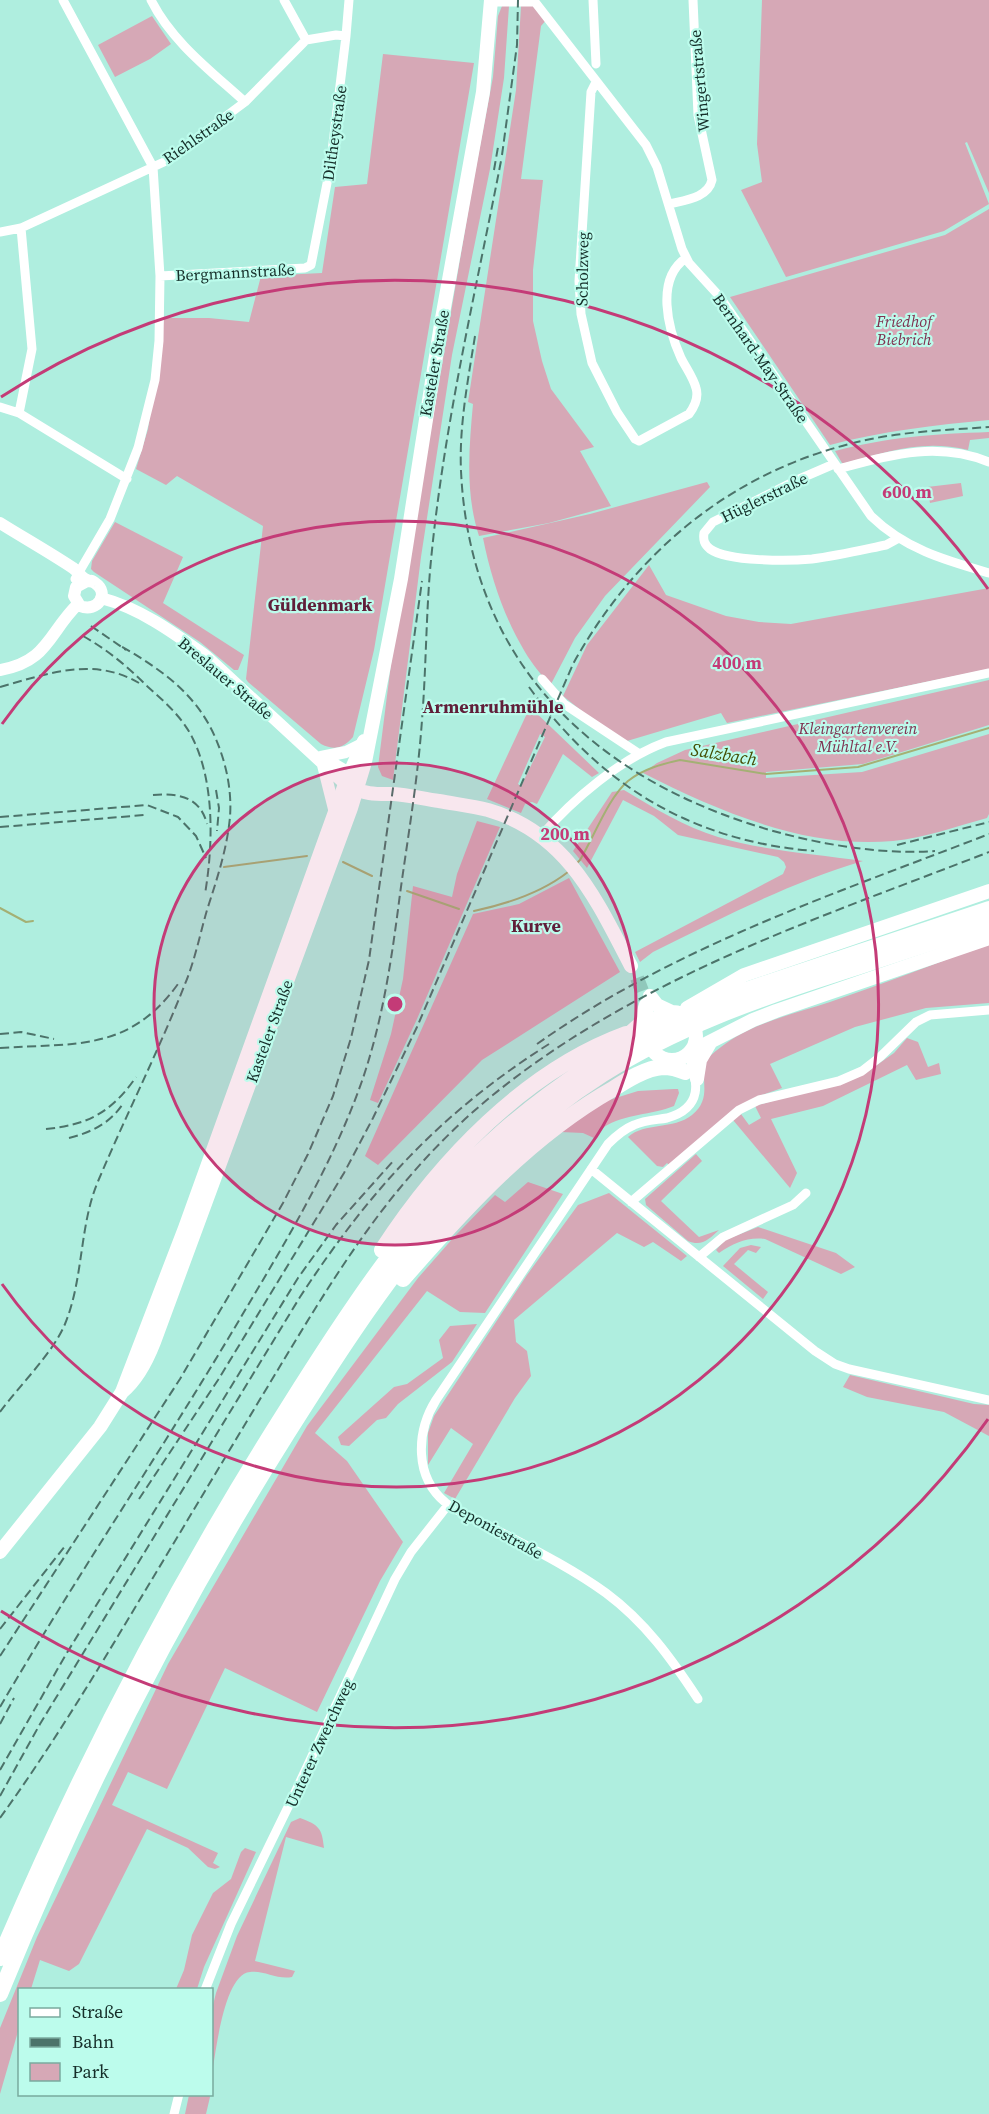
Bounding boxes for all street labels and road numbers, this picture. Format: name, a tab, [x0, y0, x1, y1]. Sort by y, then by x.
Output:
street label: Wingertstraße	[684, 29, 714, 133]
street label: Diltheystraße	[316, 84, 352, 182]
street label: Riehlstraße	[158, 103, 238, 169]
street label: Scholzweg	[570, 232, 594, 306]
street label: Bergmannstraße	[175, 258, 295, 286]
street label: Bernhard-May-Straße	[708, 289, 814, 427]
street label: Kasteler Straße	[414, 308, 454, 418]
street label: Hüglerstraße	[717, 467, 811, 527]
street label: Breslauer Straße	[174, 632, 278, 724]
street label: Kasteler Straße	[240, 977, 298, 1085]
street label: Deponiestraße	[445, 1494, 547, 1564]
street label: Unterer Zwerchweg	[280, 1675, 358, 1811]

